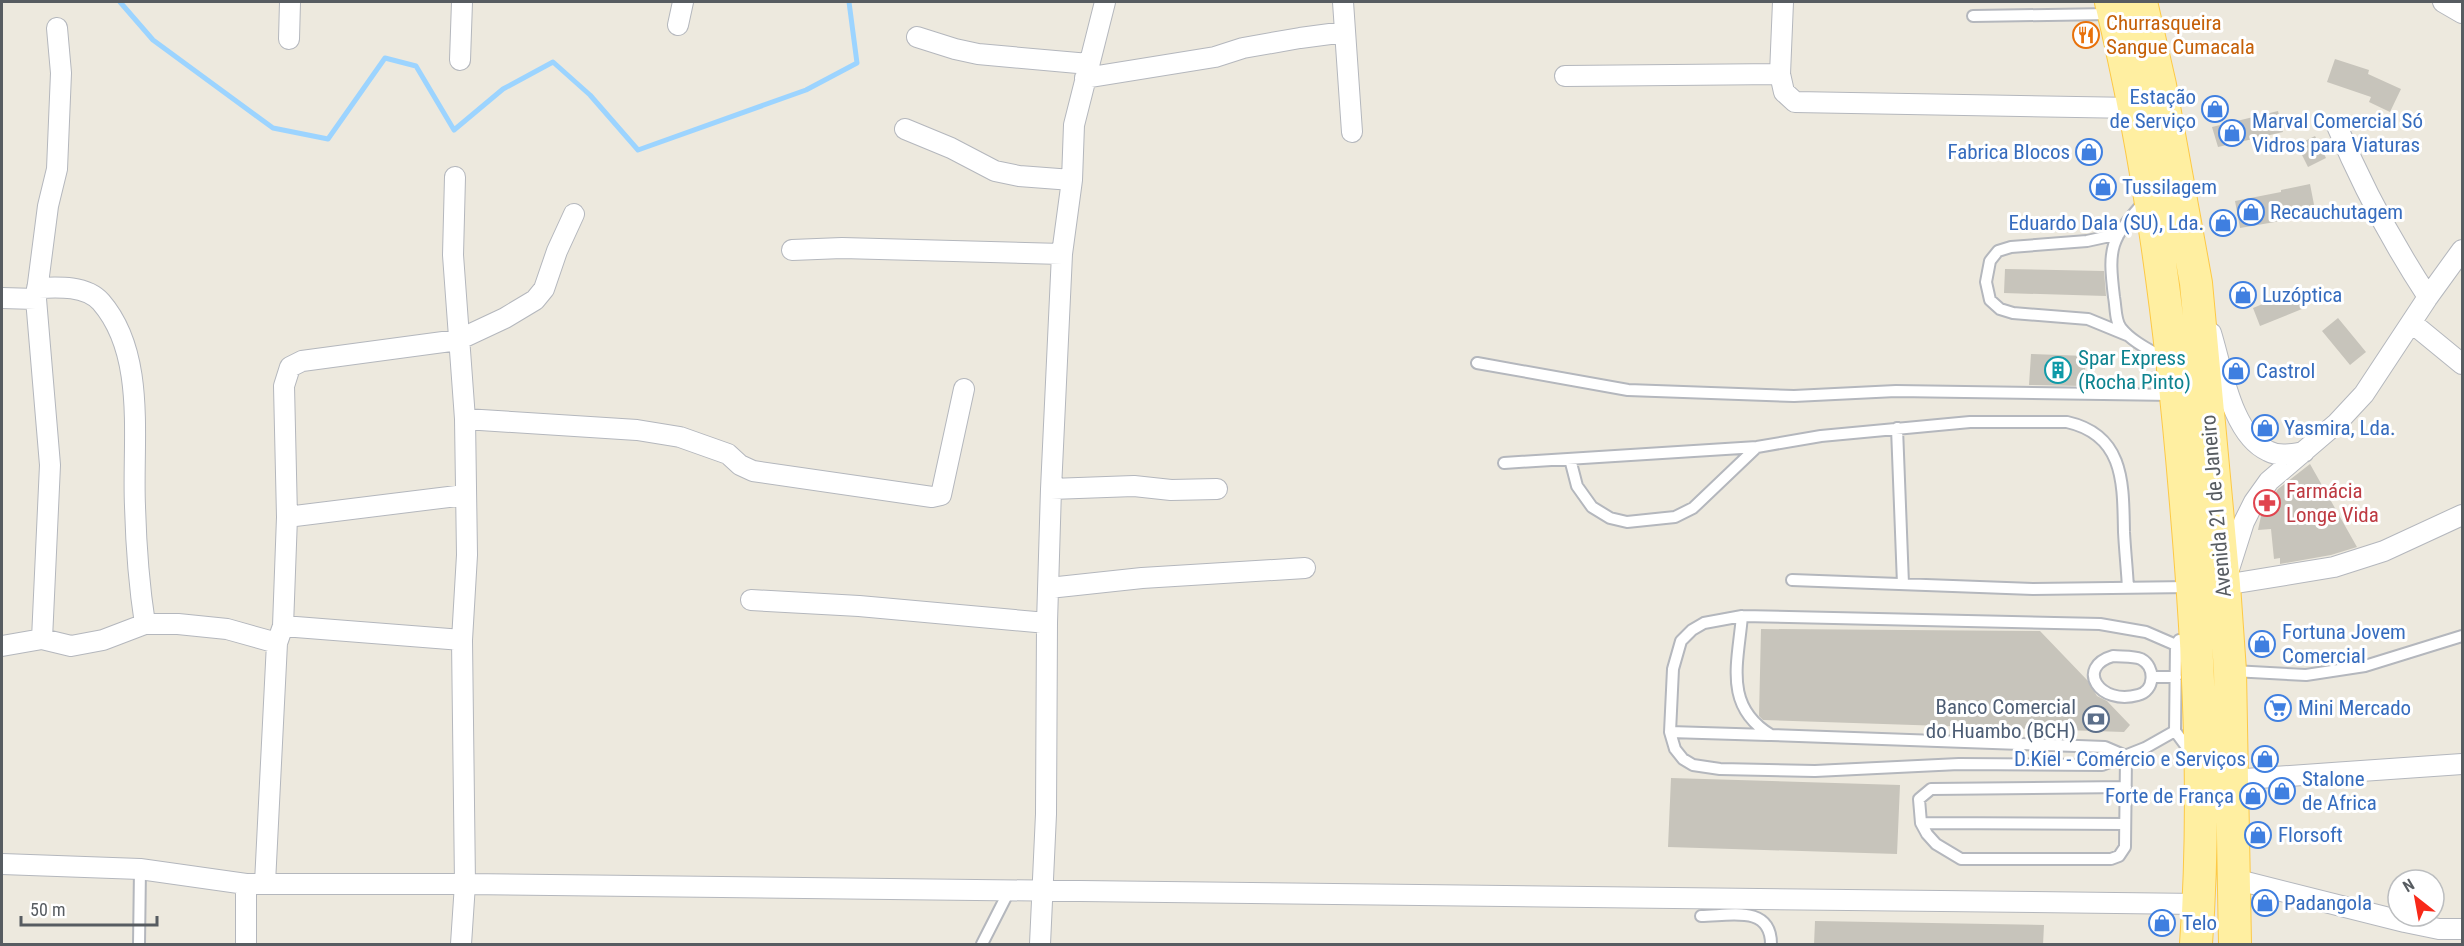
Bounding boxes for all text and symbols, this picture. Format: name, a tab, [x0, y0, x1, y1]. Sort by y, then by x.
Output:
place label: Churrasqueira Sangue Cumacala	[2106, 11, 2255, 59]
restaurant icon: Churrasqueira Sangue Cumacala	[2071, 20, 2101, 50]
place label: Estação de Serviço	[2110, 85, 2196, 133]
shop icon: Estação de Serviço	[2200, 94, 2230, 124]
place label: Marval Comercial Só Vidros para Viaturas	[2252, 109, 2423, 157]
shop icon: Marval Comercial Só Vidros para Viaturas	[2217, 118, 2247, 148]
shop icon: Fabrica Blocos	[2074, 137, 2104, 167]
place label: Fabrica Blocos	[1947, 140, 2070, 164]
shop icon: Tussilagem	[2088, 172, 2118, 202]
place label: Tussilagem	[2122, 175, 2217, 199]
shop icon: Recauchutagem	[2236, 197, 2266, 227]
place label: Recauchutagem	[2270, 200, 2403, 224]
shop icon: Eduardo Dala (SU), Lda.	[2208, 208, 2238, 238]
place label: Eduardo Dala (SU), Lda.	[2008, 211, 2204, 235]
shop icon: Luzóptica	[2228, 280, 2258, 310]
place label: Luzóptica	[2262, 283, 2342, 307]
place label: Spar Express (Rocha Pinto)	[2078, 346, 2191, 394]
building icon: Spar Express (Rocha Pinto)	[2043, 355, 2073, 385]
shop icon: Castrol	[2221, 356, 2251, 386]
place label: Castrol	[2256, 359, 2315, 383]
shop icon: Yasmira, Lda.	[2250, 413, 2280, 443]
street label: Avenida 21 de Janeiro	[2196, 414, 2236, 598]
place label: Yasmira, Lda.	[2284, 416, 2396, 440]
place label: Farmácia Longe Vida	[2286, 479, 2379, 527]
pharmacy icon: Farmácia Longe Vida	[2252, 488, 2282, 518]
place label: Fortuna Jovem Comercial	[2282, 620, 2406, 668]
shop icon: Fortuna Jovem Comercial	[2247, 629, 2277, 659]
supermarket icon: Mini Mercado	[2263, 693, 2293, 723]
place label: Banco Comercial do Huambo (BCH)	[1926, 695, 2076, 743]
place label: Mini Mercado	[2298, 696, 2411, 720]
bank icon: Banco Comercial do Huambo (BCH)	[2081, 704, 2111, 734]
shop icon: D.Kiel - Comércio e Serviços	[2250, 744, 2280, 774]
place label: D.Kiel - Comércio e Serviços	[2014, 747, 2246, 771]
place label: Stalone de Africa	[2302, 767, 2377, 815]
shop icon: Stalone de Africa	[2267, 776, 2297, 806]
shop icon: Forte de França	[2238, 781, 2268, 811]
place label: Forte de França	[2105, 784, 2234, 808]
shop icon: Florsoft	[2243, 820, 2273, 850]
place label: Florsoft	[2278, 823, 2343, 847]
north arrow	[2386, 868, 2446, 928]
text: N	[2399, 875, 2418, 896]
shop icon: Padangola	[2250, 888, 2280, 918]
scale bar	[21, 889, 158, 927]
place label: Padangola	[2284, 891, 2372, 915]
text: 50 m	[30, 899, 65, 920]
shop icon: Telo	[2147, 908, 2177, 938]
place label: Telo	[2182, 911, 2217, 935]

